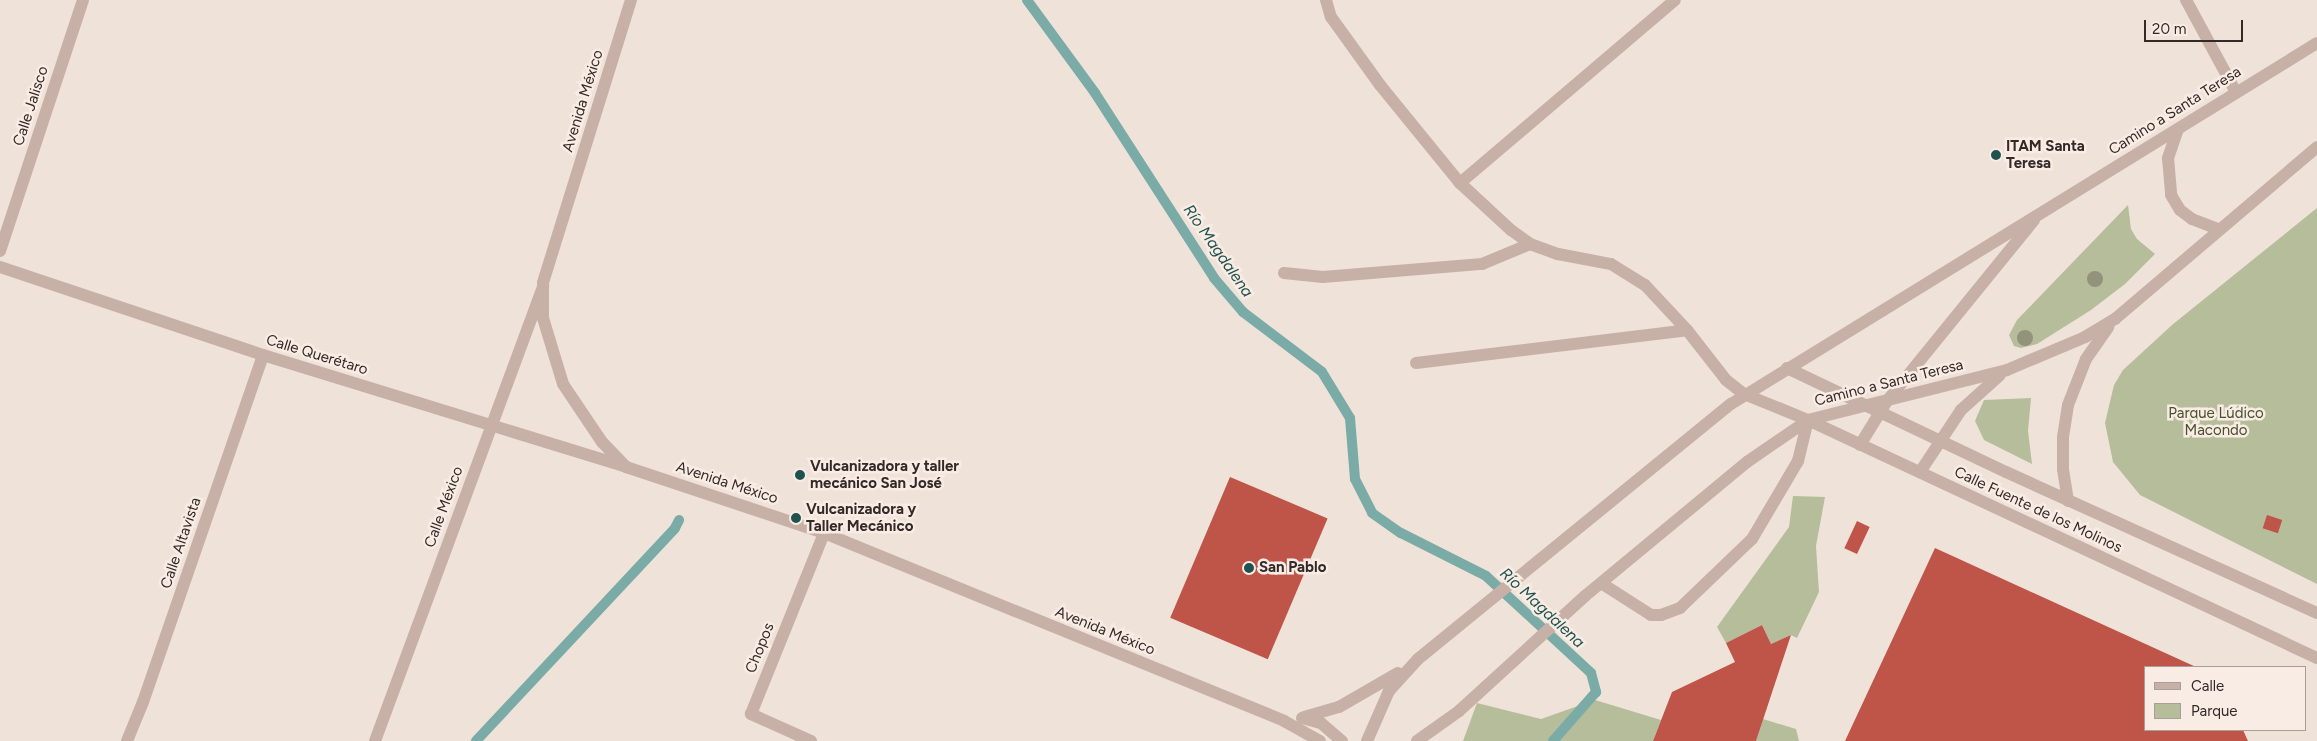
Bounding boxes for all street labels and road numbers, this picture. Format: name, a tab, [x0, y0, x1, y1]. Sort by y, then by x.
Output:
street label: Avenida México	[559, 48, 607, 154]
street label: Camino a Santa Teresa	[2106, 63, 2244, 159]
street label: Calle Jalisco	[10, 64, 52, 148]
street label: Calle Querétaro	[264, 331, 370, 379]
street label: Camino a Santa Teresa	[1813, 356, 1965, 410]
street label: Avenida México	[674, 458, 780, 508]
street label: Calle Fuente de los Molinos	[1951, 463, 2125, 557]
street label: Calle México	[421, 464, 467, 550]
street label: Calle Altavista	[157, 495, 205, 591]
street label: Avenida México	[1052, 603, 1158, 659]
street label: Chopos	[742, 620, 778, 676]

